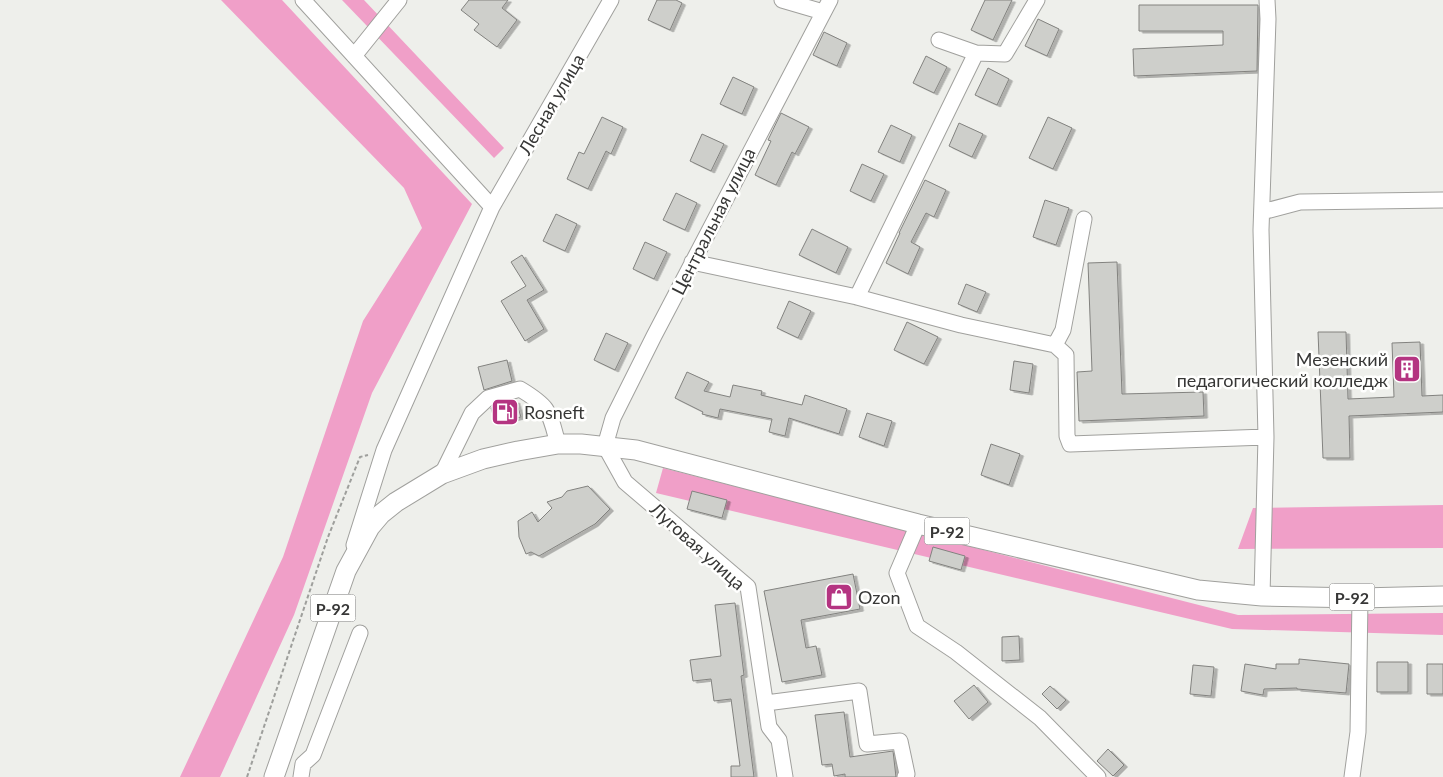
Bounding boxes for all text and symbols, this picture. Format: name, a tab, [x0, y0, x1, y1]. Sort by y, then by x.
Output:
street label: Лесная улица	[513, 50, 589, 159]
street label: Центральная улица	[666, 144, 760, 298]
place label: Мезенский педагогический колледж	[1177, 348, 1388, 391]
building icon: Мезенский педагогический колледж	[1392, 354, 1422, 384]
fuel station icon: Rosneft	[490, 397, 520, 427]
place label: Rosneft	[524, 401, 585, 423]
street label: Луговая улица	[645, 497, 750, 594]
road number: Р-92	[924, 518, 970, 544]
shop icon: Ozon	[824, 582, 854, 612]
road number: Р-92	[1330, 584, 1374, 610]
place label: Ozon	[858, 586, 900, 608]
road number: Р-92	[310, 594, 356, 622]

